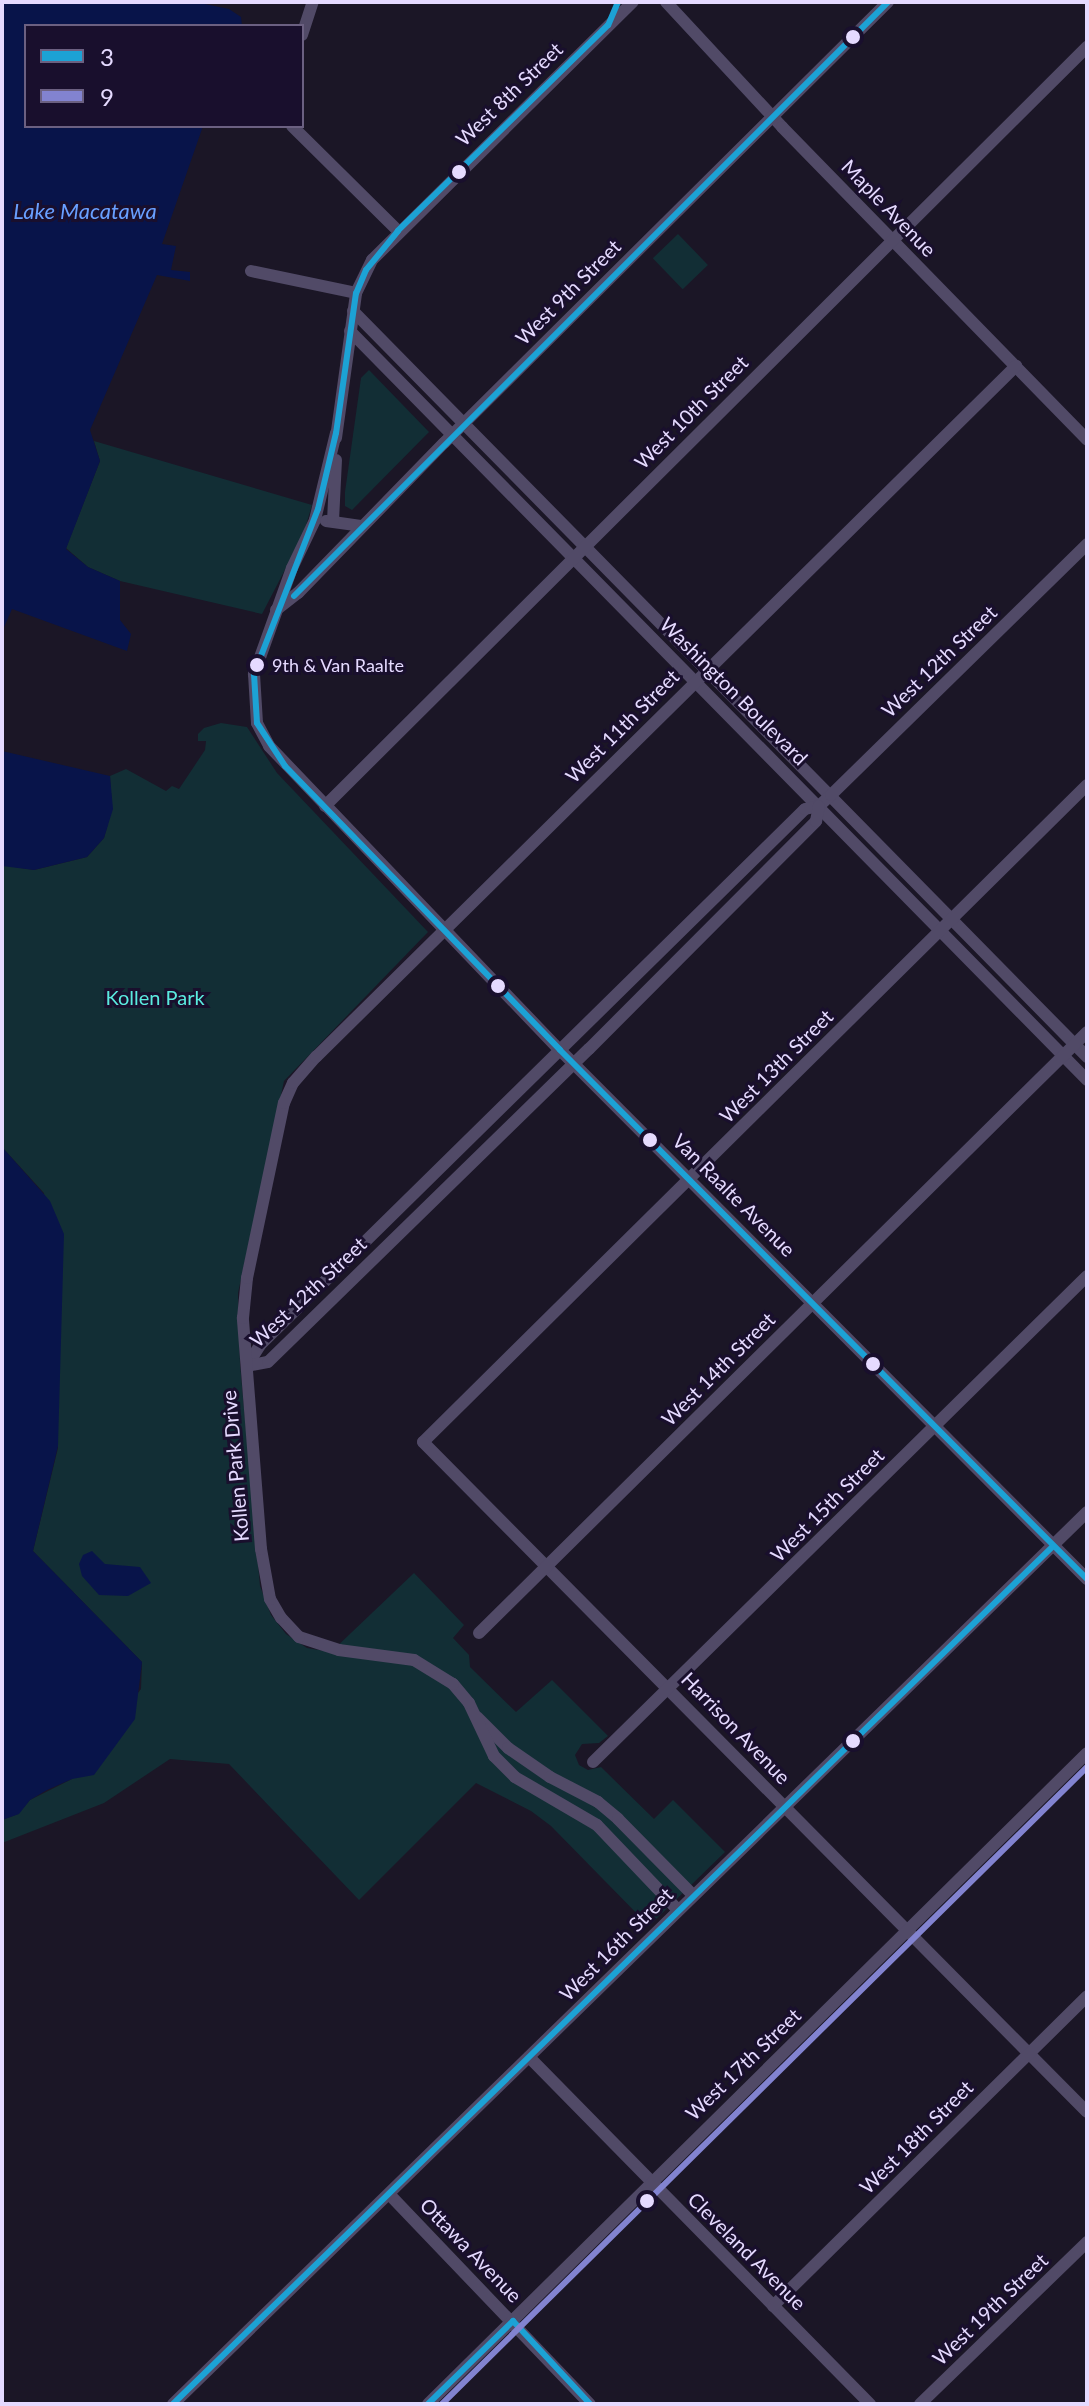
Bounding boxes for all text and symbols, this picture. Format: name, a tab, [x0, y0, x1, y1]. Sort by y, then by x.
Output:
legend	[24, 24, 304, 128]
unlabelled marker	[845, 29, 861, 45]
street label: West 8th Street	[451, 37, 567, 151]
text: 3	[100, 42, 114, 71]
text: 9	[100, 82, 114, 111]
street label: Maple Avenue	[837, 154, 941, 262]
unlabelled marker	[451, 164, 467, 180]
water label: Lake Macatawa	[13, 198, 157, 224]
street label: West 9th Street	[510, 234, 626, 350]
street label: West 10th Street	[629, 350, 753, 474]
street label: West 12th Street	[877, 600, 1001, 722]
street label: Washington Boulevard	[655, 612, 813, 770]
place label: 9th & Van Raalte	[272, 654, 405, 676]
marker: 9th & Van Raalte	[249, 657, 265, 673]
street label: West 11th Street	[560, 664, 684, 788]
unlabelled marker	[490, 978, 506, 994]
park label: Kollen Park	[105, 985, 205, 1009]
street label: West 13th Street	[714, 1004, 838, 1128]
street label: Van Raalte Avenue	[667, 1128, 801, 1262]
unlabelled marker	[642, 1132, 658, 1148]
street label: West 12th Street	[245, 1232, 371, 1352]
street label: West 14th Street	[656, 1307, 780, 1431]
unlabelled marker	[865, 1356, 881, 1372]
street label: Kollen Park Drive	[216, 1389, 254, 1543]
street label: West 15th Street	[765, 1443, 889, 1567]
street label: Harrison Avenue	[676, 1667, 796, 1789]
unlabelled marker	[845, 1733, 861, 1749]
street label: West 16th Street	[554, 1882, 678, 2006]
street label: West 17th Street	[681, 2003, 805, 2125]
street label: West 18th Street	[854, 2075, 978, 2199]
street label: Cleveland Avenue	[683, 2187, 811, 2315]
street label: Ottawa Avenue	[415, 2193, 527, 2307]
unlabelled marker	[639, 2193, 655, 2209]
street label: West 19th Street	[928, 2248, 1052, 2370]

